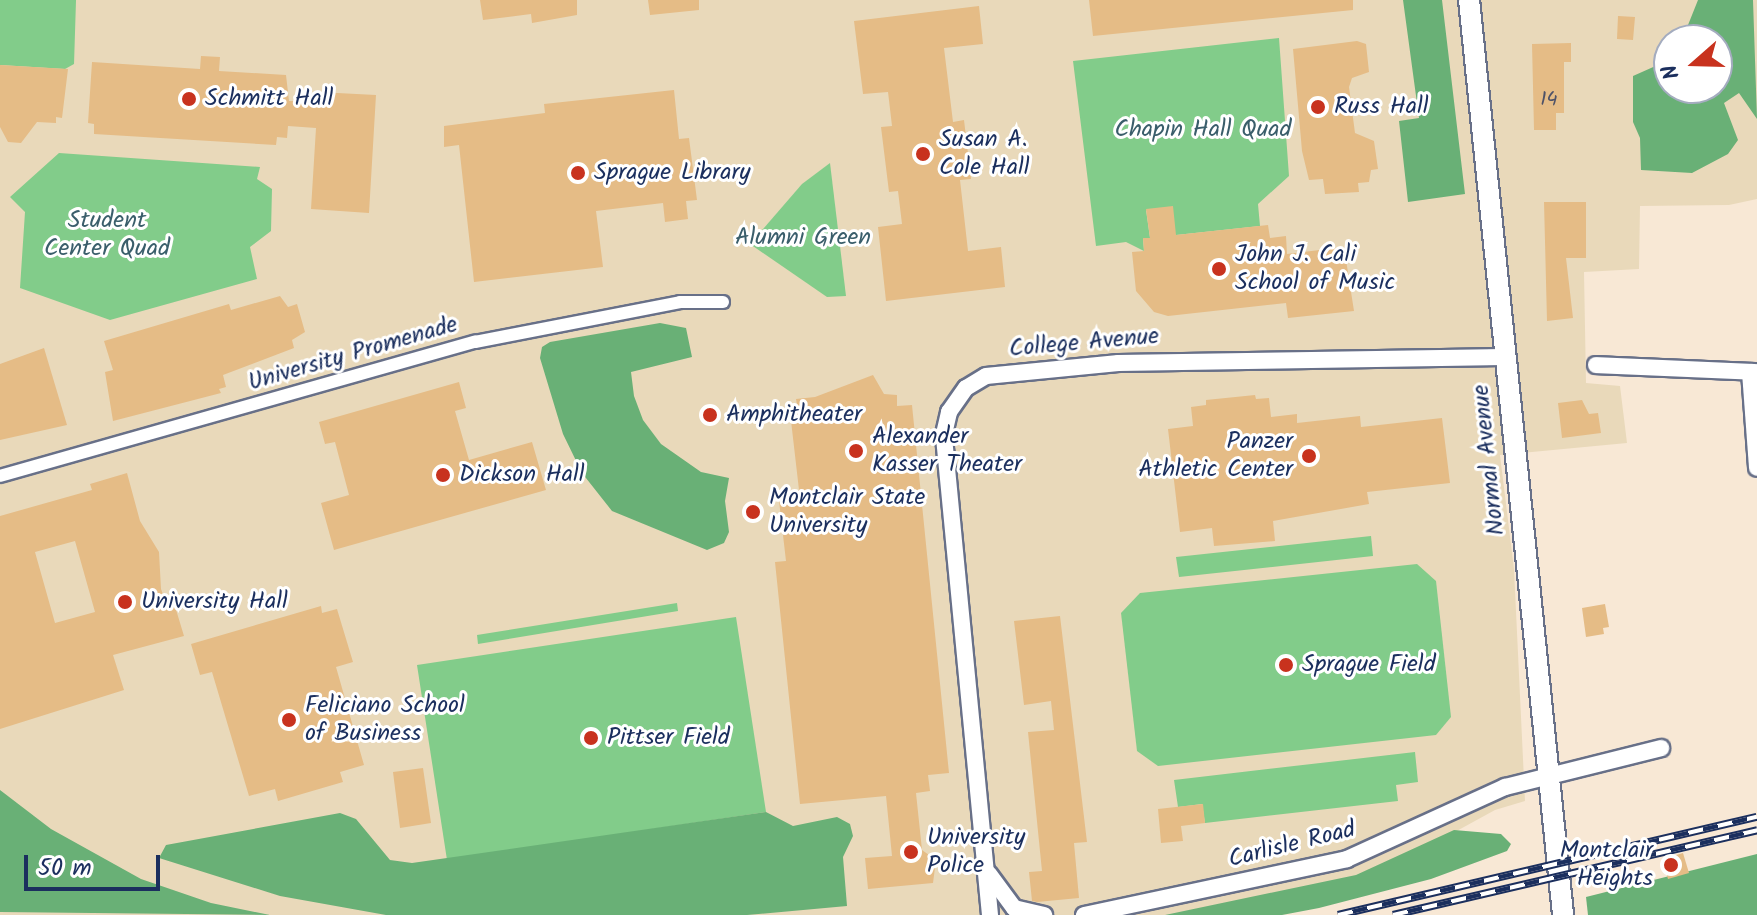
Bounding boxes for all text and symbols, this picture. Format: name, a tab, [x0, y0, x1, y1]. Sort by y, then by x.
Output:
north arrow	[1653, 24, 1733, 104]
text: N	[1653, 59, 1691, 84]
place label: Schmitt Hall	[205, 85, 333, 113]
house number: 14	[1540, 88, 1558, 112]
marker: Schmitt Hall	[180, 90, 198, 108]
place label: Russ Hall	[1334, 93, 1429, 121]
marker: Russ Hall	[1309, 98, 1327, 116]
park label: Chapin Hall Quad	[1115, 116, 1291, 144]
place label: Susan A. Cole Hall	[939, 126, 1030, 182]
marker: Susan A. Cole Hall	[914, 145, 932, 163]
place label: Sprague Library	[594, 159, 751, 187]
marker: Sprague Library	[569, 164, 587, 182]
park label: Student Center Quad	[44, 207, 170, 263]
park label: Alumni Green	[735, 224, 871, 252]
place label: John J. Cali School of Music	[1235, 241, 1395, 297]
marker: John J. Cali School of Music	[1210, 260, 1228, 278]
street label: University Promenade	[245, 310, 461, 398]
street label: College Avenue	[1008, 322, 1160, 364]
street label: Normal Avenue	[1467, 383, 1511, 537]
place label: Amphitheater	[726, 401, 862, 429]
marker: Amphitheater	[701, 406, 719, 424]
place label: Alexander Kasser Theater	[872, 423, 1022, 479]
place label: Panzer Athletic Center	[1138, 428, 1293, 484]
marker: Alexander Kasser Theater	[847, 442, 865, 460]
marker: Panzer Athletic Center	[1300, 447, 1318, 465]
place label: Dickson Hall	[459, 461, 585, 489]
marker: Dickson Hall	[434, 466, 452, 484]
place label: Montclair State University	[769, 484, 925, 540]
marker: Montclair State University	[744, 503, 762, 521]
place label: University Hall	[141, 588, 288, 616]
marker: University Hall	[116, 593, 134, 611]
place label: Sprague Field	[1302, 651, 1436, 679]
marker: Sprague Field	[1277, 656, 1295, 674]
place label: Feliciano School of Business	[305, 692, 465, 748]
marker: Feliciano School of Business	[280, 711, 298, 729]
place label: Pittser Field	[607, 724, 730, 752]
marker: Pittser Field	[582, 729, 600, 747]
street label: Carlisle Road	[1226, 815, 1358, 875]
place label: University Police	[927, 824, 1025, 880]
place label: Montclair Heights	[1560, 837, 1653, 893]
scale bar	[28, 839, 164, 889]
marker: University Police	[902, 843, 920, 861]
text: 50 m	[38, 849, 92, 888]
marker: Montclair Heights	[1660, 854, 1682, 876]

